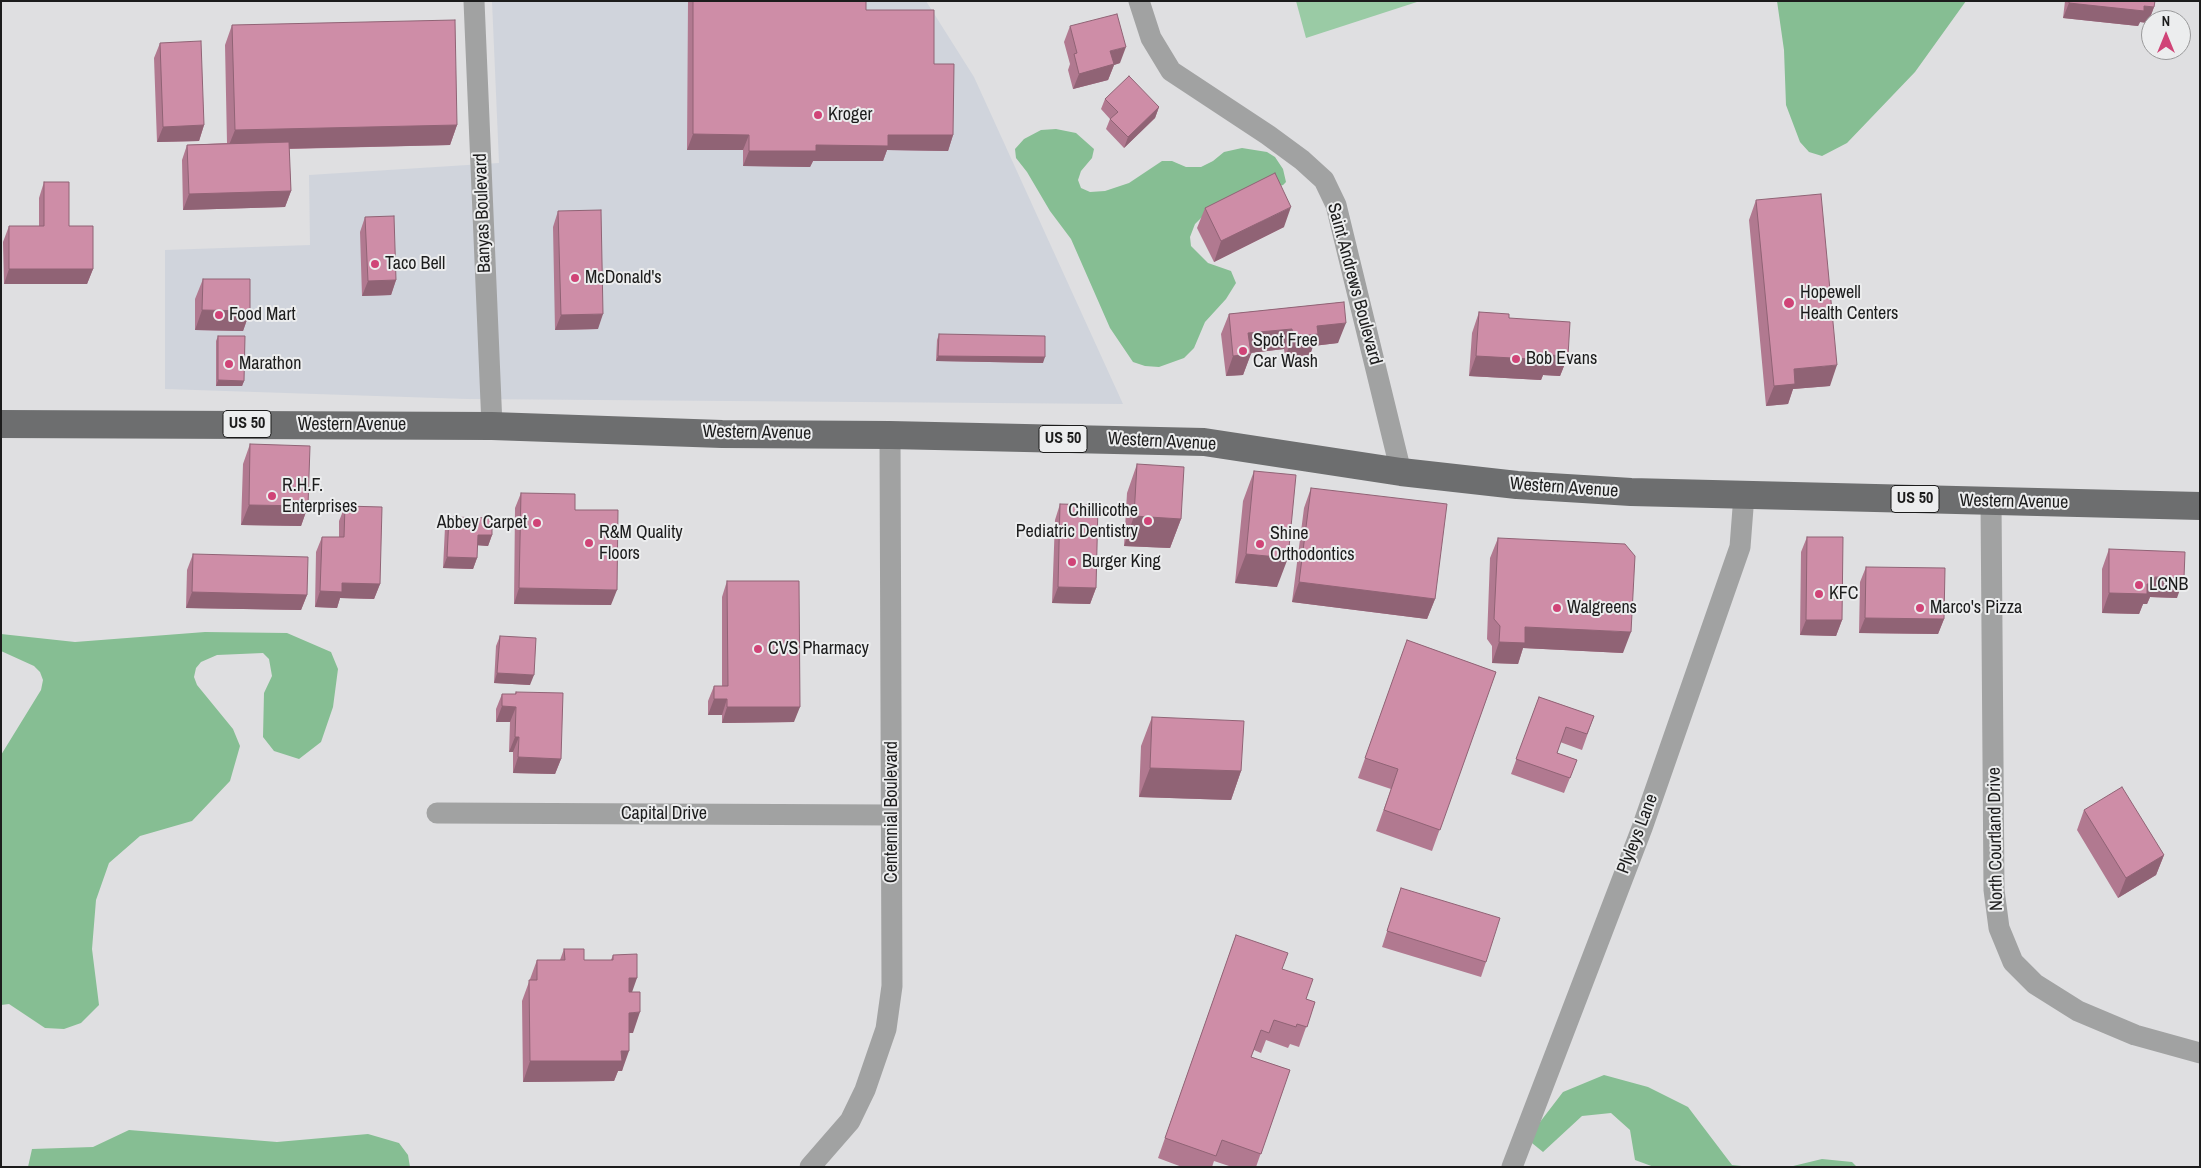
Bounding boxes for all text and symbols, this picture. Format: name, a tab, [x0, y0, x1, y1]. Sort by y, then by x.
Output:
north arrow	[2141, 10, 2191, 60]
text: N	[2162, 12, 2170, 30]
place label: Kroger	[828, 104, 872, 126]
marker: Kroger	[812, 109, 824, 121]
street label: Banyas Boulevard	[470, 153, 496, 273]
street label: Saint Andrews Boulevard	[1322, 201, 1386, 367]
place label: Taco Bell	[385, 253, 445, 275]
marker: Taco Bell	[369, 258, 381, 270]
place label: McDonald's	[585, 267, 662, 289]
marker: McDonald's	[569, 272, 581, 284]
place label: Hopewell Health Centers	[1800, 282, 1898, 324]
marker: Hopewell Health Centers	[1782, 296, 1796, 310]
place label: Food Mart	[229, 304, 296, 326]
marker: Food Mart	[213, 309, 225, 321]
place label: Spot Free Car Wash	[1253, 330, 1318, 372]
marker: Spot Free Car Wash	[1237, 345, 1249, 357]
place label: Bob Evans	[1526, 348, 1597, 370]
place label: Marathon	[239, 353, 301, 375]
marker: Bob Evans	[1510, 353, 1522, 365]
marker: Marathon	[223, 358, 235, 370]
road number: US 50	[223, 410, 271, 438]
street label: Western Avenue	[298, 414, 406, 436]
street label: Western Avenue	[703, 421, 811, 445]
road number: US 50	[1039, 426, 1087, 452]
street label: Western Avenue	[1107, 428, 1217, 456]
street label: Western Avenue	[1509, 473, 1619, 503]
place label: R.H.F. Enterprises	[282, 475, 357, 518]
road number: US 50	[1891, 486, 1939, 512]
marker: R.H.F. Enterprises	[266, 490, 278, 502]
street label: Western Avenue	[1960, 490, 2068, 514]
place label: Chillicothe Pediatric Dentistry	[1016, 500, 1138, 542]
place label: Abbey Carpet	[437, 512, 527, 534]
marker: Chillicothe Pediatric Dentistry	[1142, 515, 1154, 527]
marker: Abbey Carpet	[531, 517, 543, 529]
place label: R&M Quality Floors	[599, 522, 683, 564]
place label: Shine Orthodontics	[1270, 523, 1355, 566]
marker: R&M Quality Floors	[583, 537, 595, 549]
marker: Shine Orthodontics	[1254, 538, 1266, 550]
place label: Burger King	[1082, 551, 1161, 573]
marker: Burger King	[1066, 556, 1078, 568]
place label: LCNB	[2149, 574, 2188, 596]
marker: LCNB	[2133, 579, 2145, 591]
place label: KFC	[1829, 583, 1859, 605]
marker: KFC	[1813, 588, 1825, 600]
place label: Walgreens	[1567, 597, 1637, 619]
place label: Marco's Pizza	[1930, 597, 2022, 619]
marker: Walgreens	[1551, 602, 1563, 614]
marker: Marco's Pizza	[1914, 602, 1926, 614]
place label: CVS Pharmacy	[768, 638, 869, 660]
marker: CVS Pharmacy	[752, 643, 764, 655]
street label: Centennial Boulevard	[881, 741, 903, 883]
street label: North Courtland Drive	[1984, 767, 2008, 911]
street label: Plyleys Lane	[1613, 791, 1663, 877]
street label: Capital Drive	[621, 803, 707, 825]

